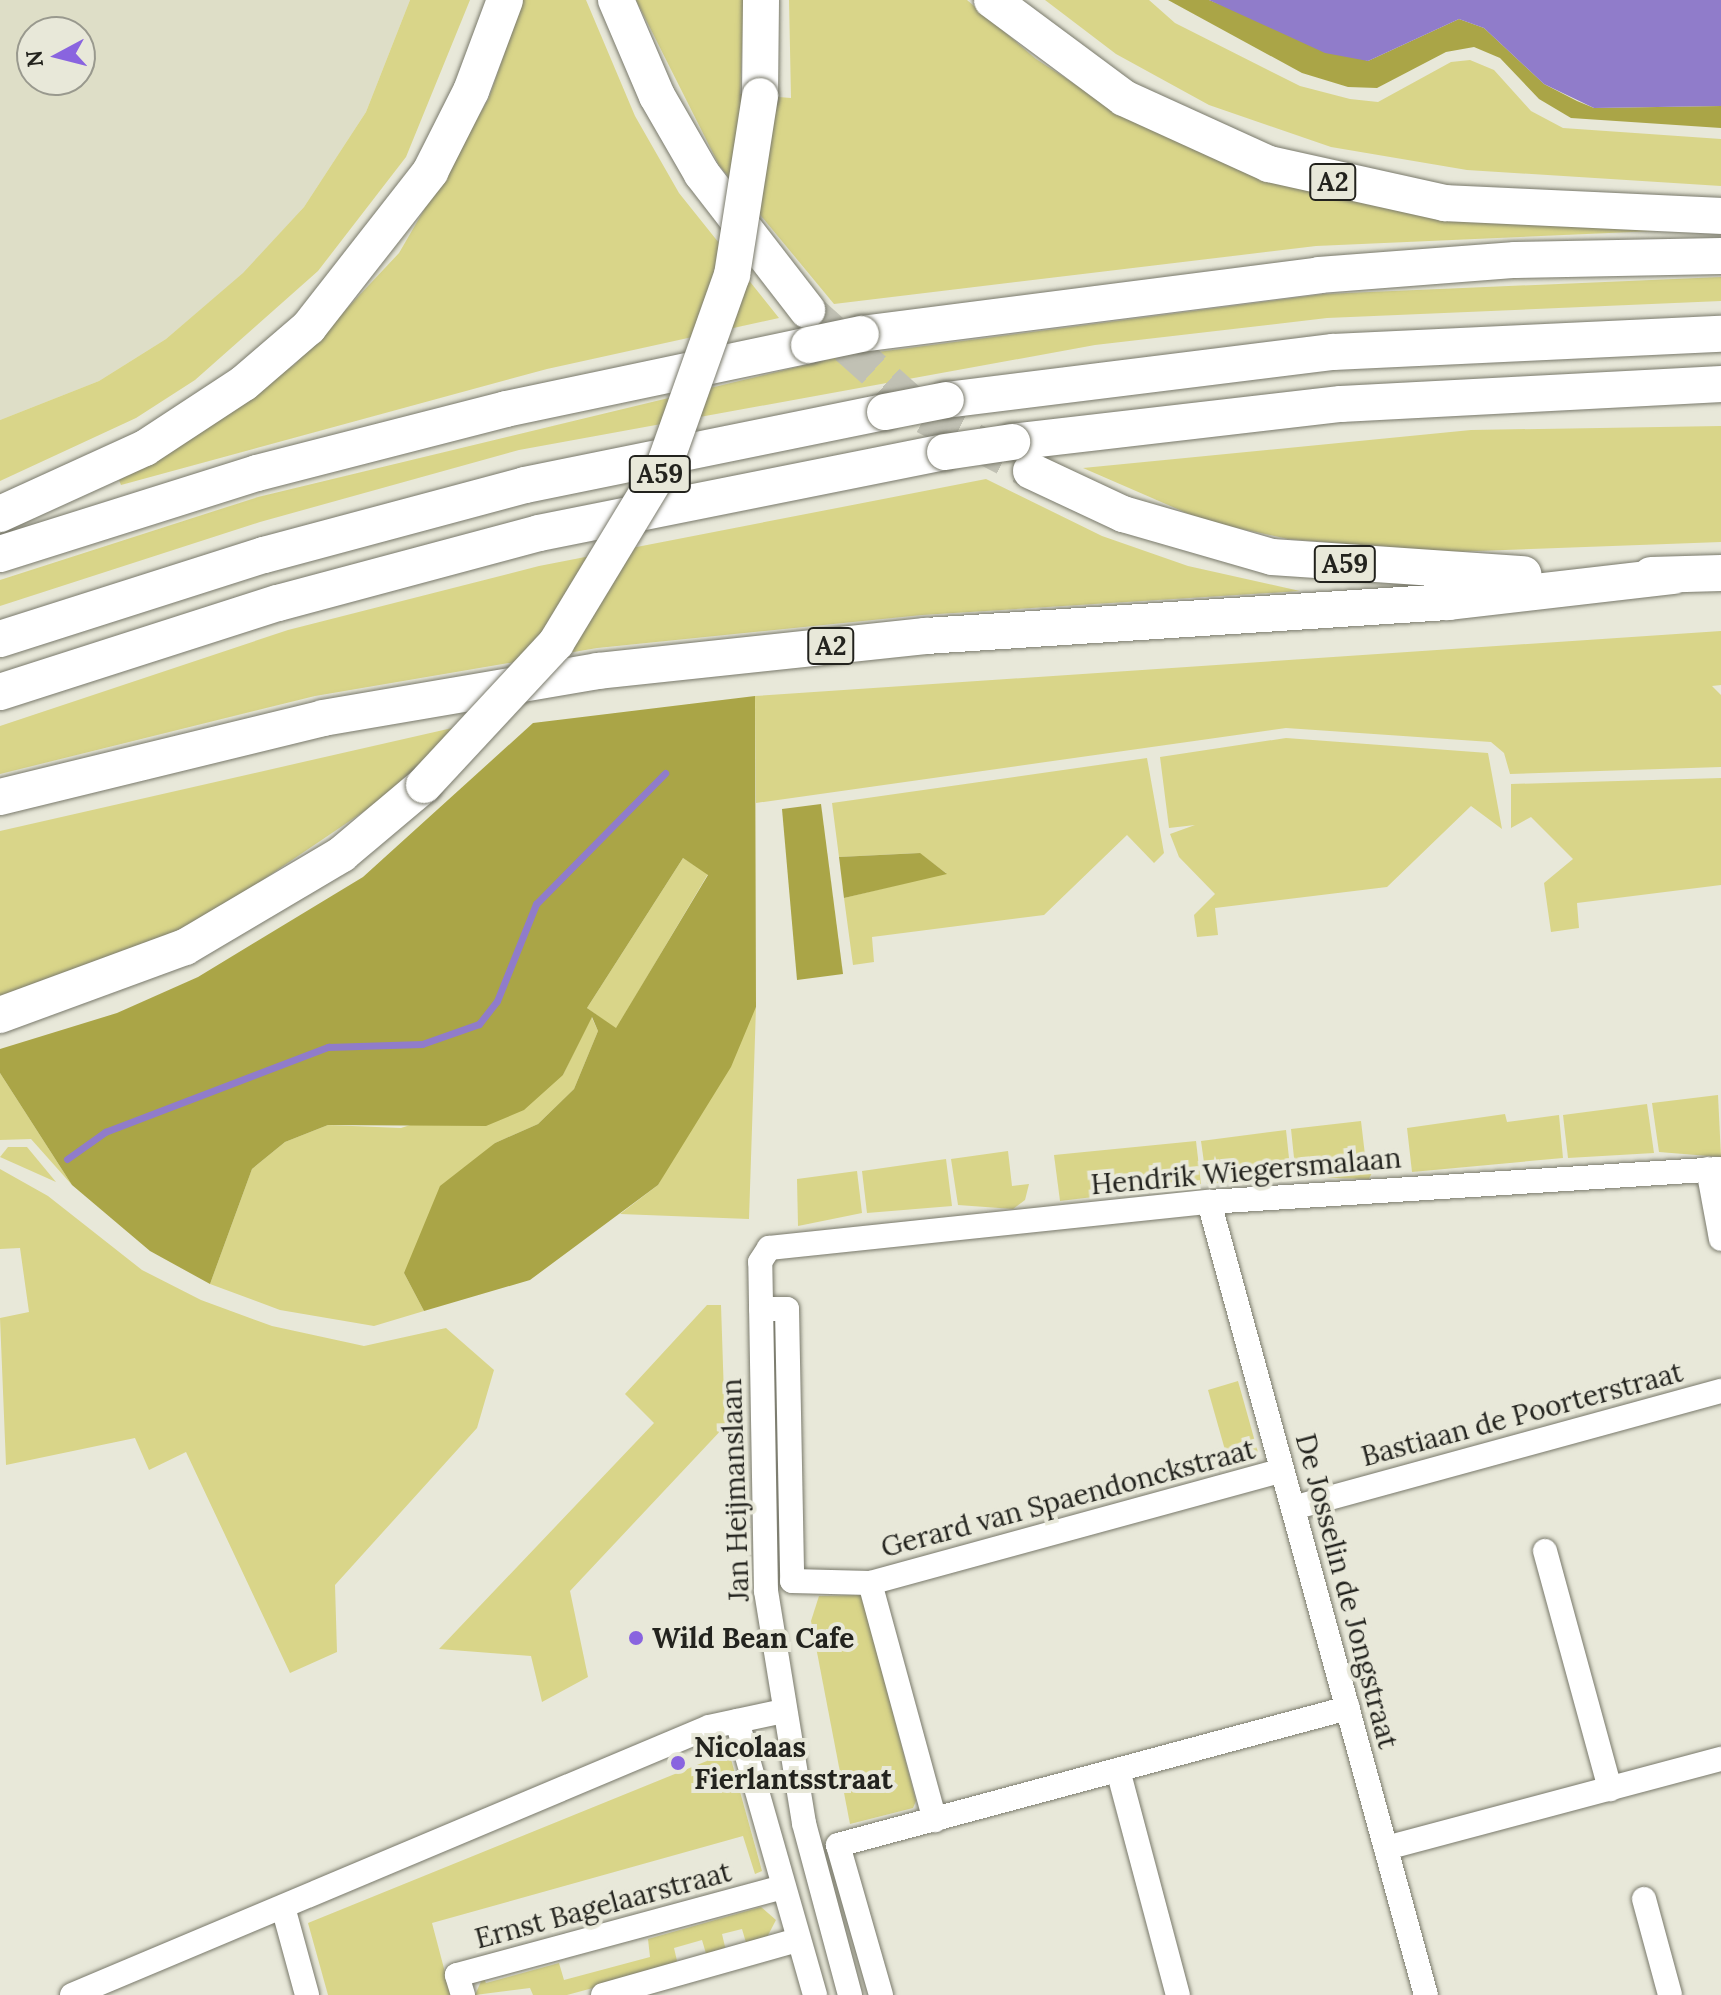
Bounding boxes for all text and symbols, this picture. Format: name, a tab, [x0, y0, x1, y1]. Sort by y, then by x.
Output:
north arrow	[16, 16, 96, 96]
text: N	[19, 49, 49, 69]
road number: A2	[1309, 160, 1357, 204]
road number: A59	[628, 452, 692, 496]
road number: A59	[1313, 542, 1377, 586]
road number: A2	[807, 624, 855, 668]
street label: Hendrik Wiegersmalaan	[1089, 1141, 1403, 1201]
street label: Bastiaan de Poorterstraat	[1358, 1355, 1686, 1473]
street label: Jan Heijmanslaan	[714, 1378, 756, 1602]
street label: De Josselin de Jongstraat	[1289, 1430, 1405, 1752]
street label: Gerard van Spaendonckstraat	[877, 1432, 1259, 1564]
place label: Wild Bean Cafe	[652, 1621, 854, 1655]
marker: Wild Bean Cafe	[627, 1629, 645, 1647]
place label: Nicolaas Fierlantsstraat	[694, 1730, 893, 1796]
marker: Nicolaas Fierlantsstraat	[669, 1754, 687, 1772]
street label: Ernst Bagelaarstraat	[471, 1855, 735, 1955]

